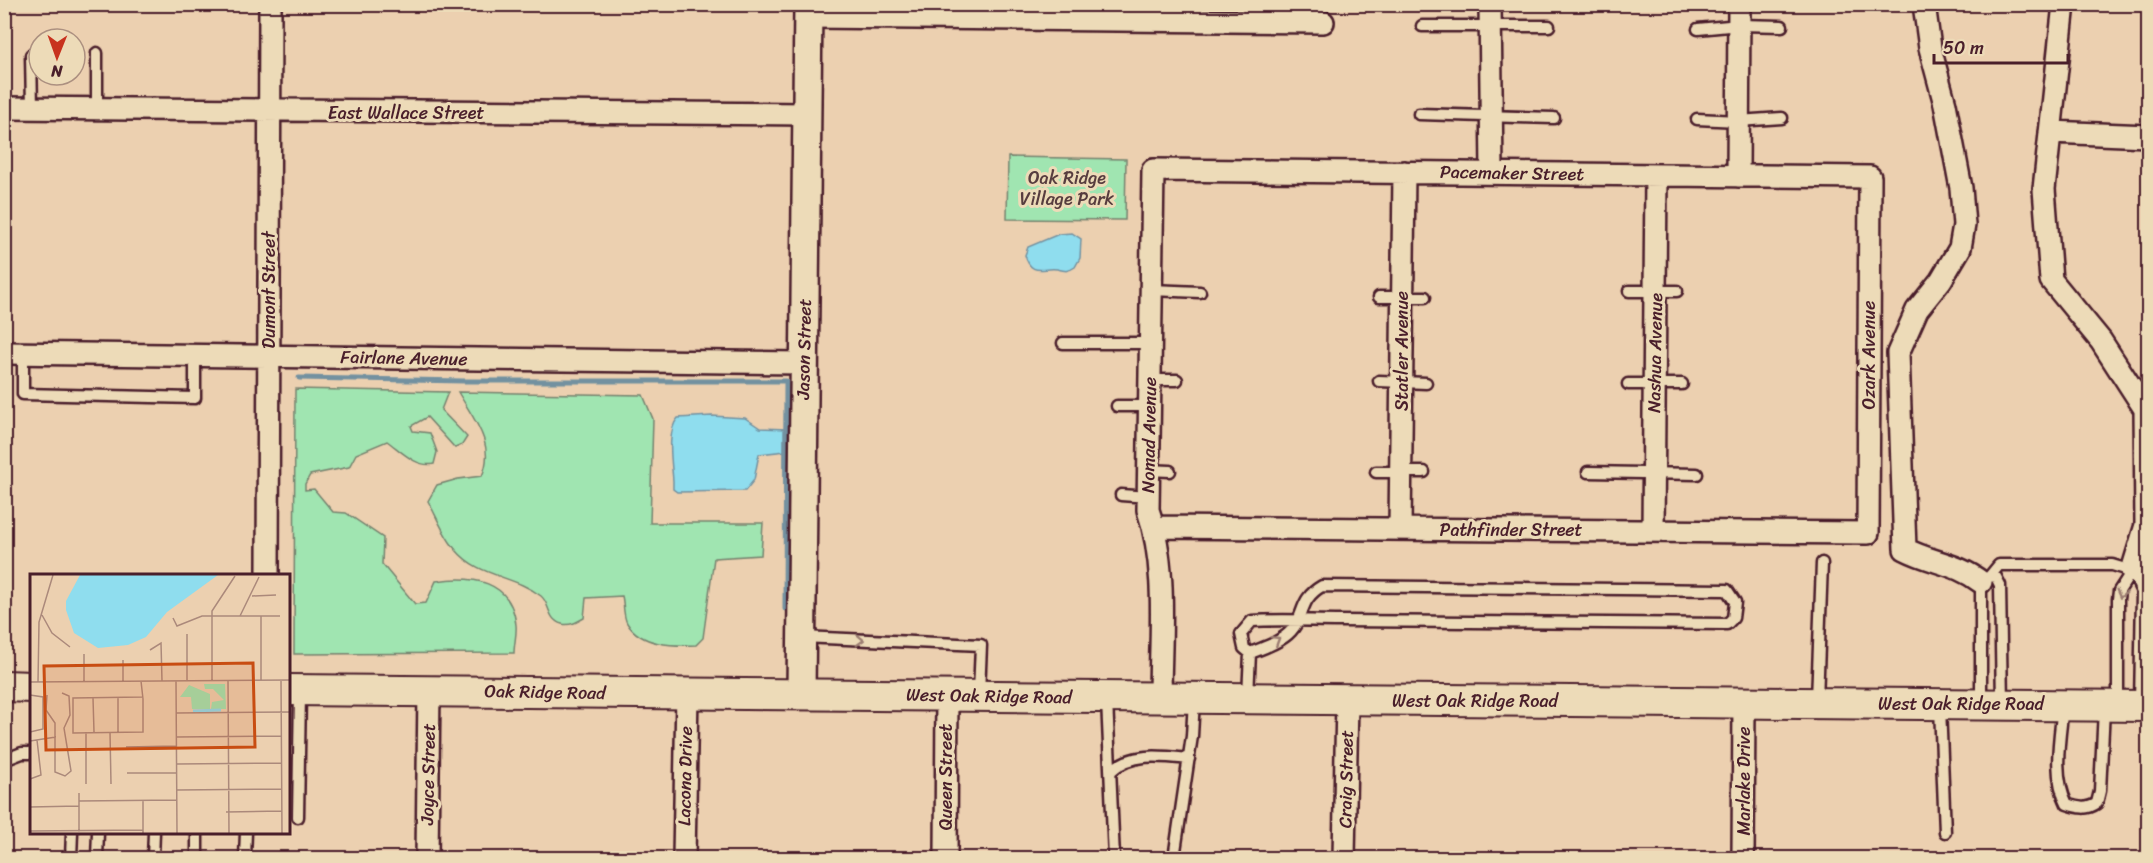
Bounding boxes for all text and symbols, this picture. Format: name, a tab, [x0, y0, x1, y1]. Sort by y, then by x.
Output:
north arrow	[27, 27, 87, 87]
scale bar	[1934, 27, 2068, 65]
text: 50 m	[1943, 32, 1984, 64]
text: N	[50, 57, 64, 86]
street label: East Wallace Street	[328, 97, 484, 129]
street label: Pacemaker Street	[1440, 156, 1585, 190]
park label: Oak Ridge Village Park	[1020, 162, 1115, 215]
street label: Dumont Street	[253, 231, 285, 349]
street label: Statler Avenue	[1386, 291, 1418, 411]
street label: Nashua Avenue	[1638, 292, 1672, 413]
street label: Jason Street	[787, 298, 821, 401]
street label: Ozark Avenue	[1853, 301, 1885, 409]
street label: Fairlane Avenue	[340, 341, 468, 375]
street label: Nomad Avenue	[1132, 377, 1166, 493]
street label: Pathfinder Street	[1440, 514, 1583, 546]
inset map	[30, 574, 290, 833]
one-way arrow	[2115, 589, 2128, 599]
one-way arrow	[856, 633, 865, 646]
one-way arrow	[1270, 636, 1280, 648]
street label: Oak Ridge Road	[484, 675, 607, 709]
street label: West Oak Ridge Road	[906, 679, 1074, 713]
street label: West Oak Ridge Road	[1392, 685, 1559, 717]
street label: West Oak Ridge Road	[1878, 688, 2045, 720]
street label: Joyce Street	[411, 723, 445, 826]
street label: Queen Street	[930, 724, 962, 830]
street label: Lacona Drive	[668, 726, 702, 826]
street label: Marlake Drive	[1728, 727, 1760, 835]
street label: Craig Street	[1329, 730, 1363, 828]

